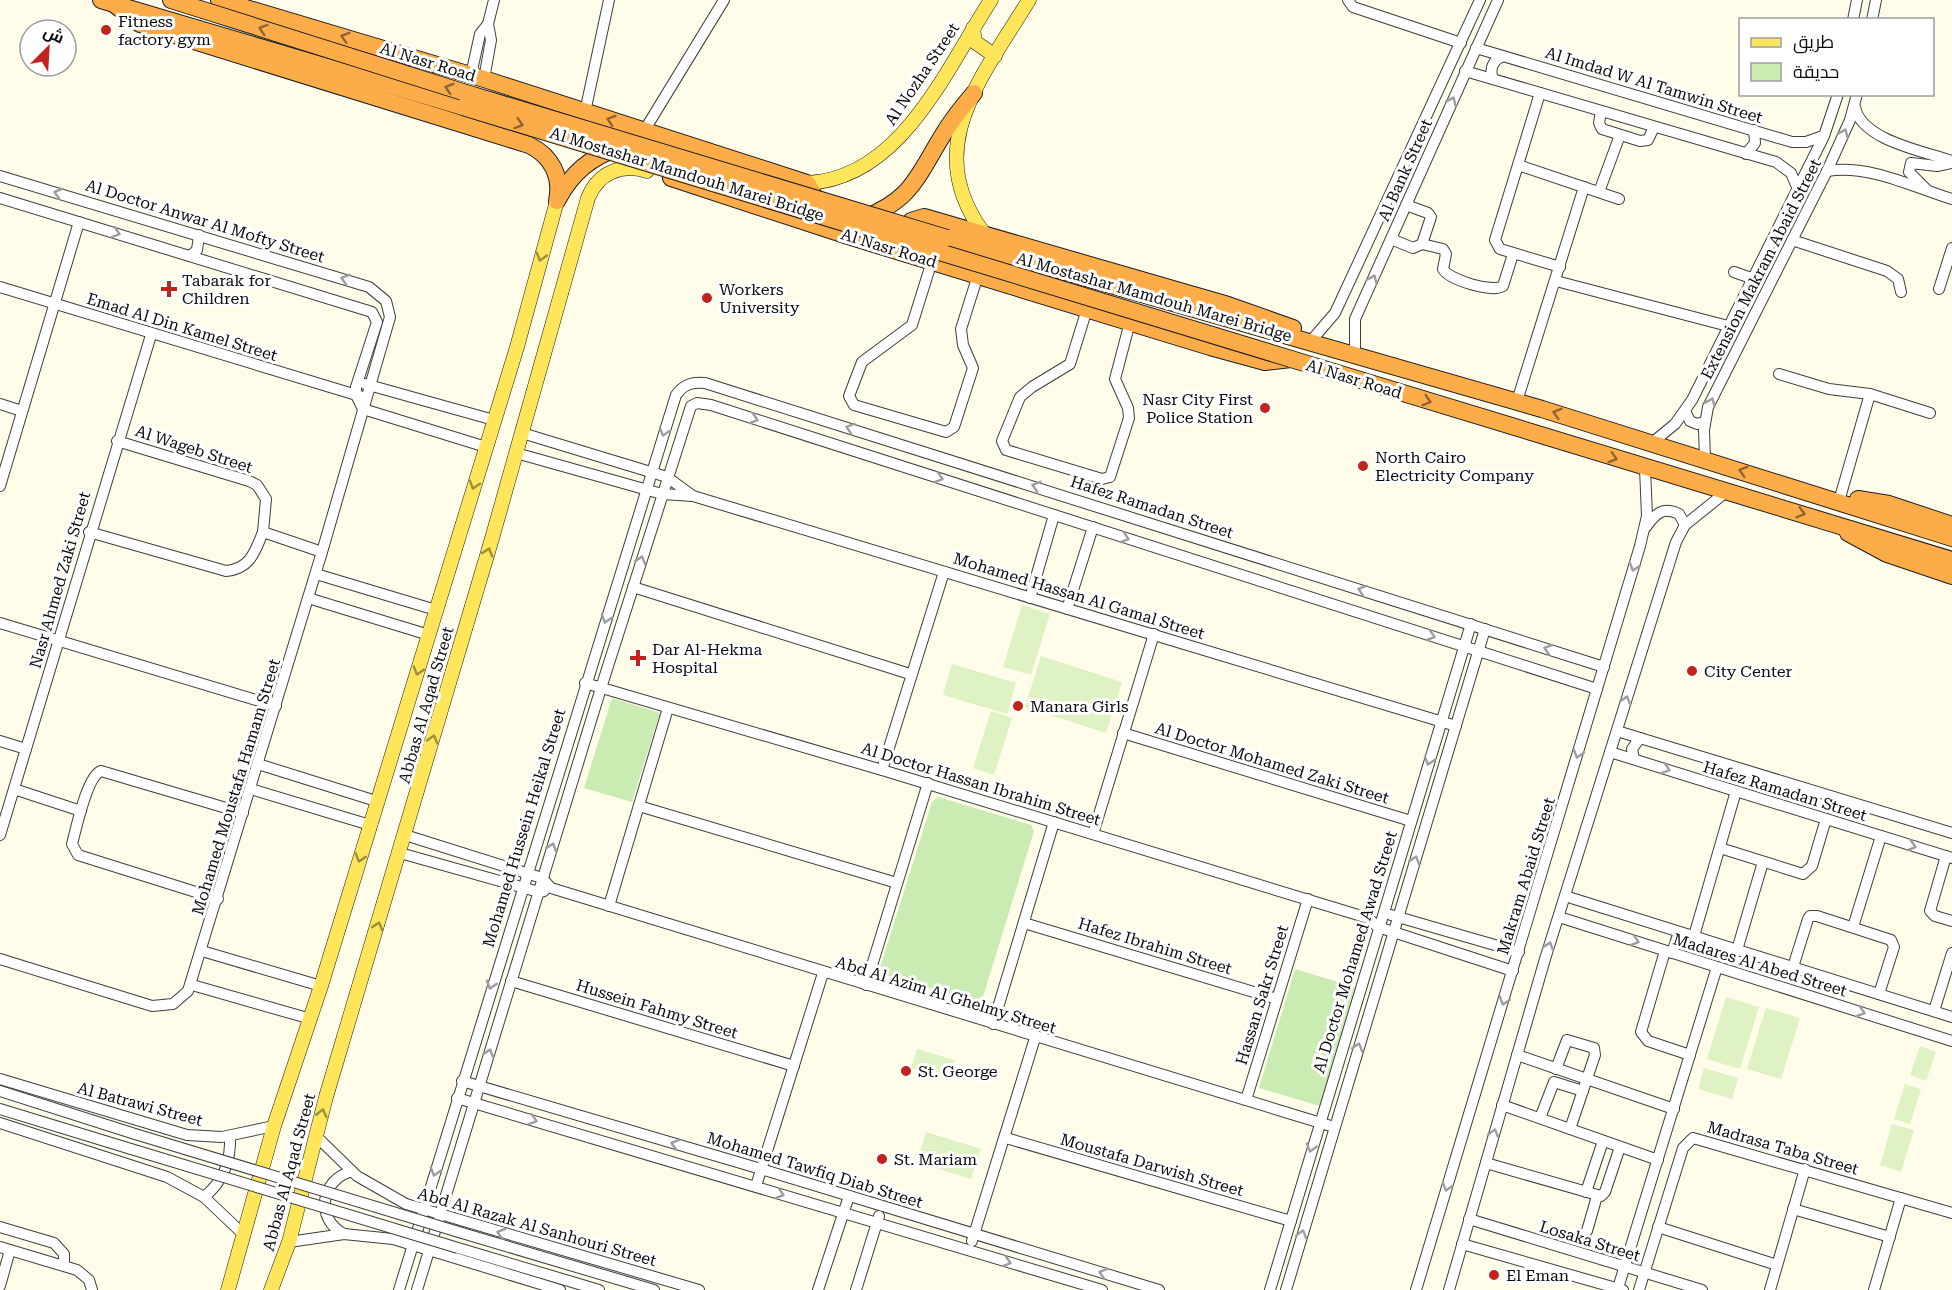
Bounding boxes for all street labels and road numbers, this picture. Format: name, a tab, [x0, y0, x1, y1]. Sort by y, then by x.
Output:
street label: Al Nozha Street	[881, 19, 963, 129]
street label: Al Nasr Road	[378, 38, 478, 86]
street label: Al Imdad W Al Tamwin Street	[1543, 43, 1765, 127]
street label: Al Bank Street	[1374, 116, 1436, 224]
street label: Al Mostashar Mamdouh Marei Bridge	[548, 123, 827, 225]
street label: Extension Makram Abaid Street	[1697, 156, 1825, 382]
street label: Al Doctor Anwar Al Mofty Street	[83, 176, 327, 266]
street label: Al Nasr Road	[839, 224, 939, 272]
street label: Al Mostashar Mamdouh Marei Bridge	[1014, 248, 1294, 346]
street label: Emad Al Din Kamel Street	[84, 289, 280, 365]
street label: Al Nasr Road	[1304, 355, 1404, 403]
street label: Al Wageb Street	[133, 421, 255, 477]
street label: Hafez Ramadan Street	[1068, 472, 1236, 542]
street label: Nasr Ahmed Zaki Street	[26, 489, 94, 671]
street label: Mohamed Hassan Al Gamal Street	[951, 549, 1207, 643]
street label: Abbas Al Aqad Street	[394, 624, 458, 786]
street label: Mohamed Moustafa Hamam Street	[188, 656, 284, 917]
street label: Mohamed Hussein Heikal Street	[479, 706, 569, 950]
street label: Al Doctor Mohamed Zaki Street	[1153, 718, 1391, 808]
street label: Al Doctor Hassan Ibrahim Street	[859, 738, 1103, 830]
street label: Hafez Ramadan Street	[1701, 757, 1869, 825]
street label: Makram Abaid Street	[1493, 795, 1559, 957]
street label: Al Doctor Mohamed Awad Street	[1309, 829, 1401, 1075]
street label: Hafez Ibrahim Street	[1076, 914, 1234, 978]
street label: Hassan Sakr Street	[1232, 923, 1292, 1067]
street label: Madares Al Abed Street	[1671, 930, 1849, 1000]
street label: Abd Al Azim Al Ghelmy Street	[833, 952, 1059, 1038]
street label: Hussein Fahmy Street	[574, 975, 740, 1043]
street label: Al Batrawi Street	[75, 1078, 205, 1130]
street label: Abbas Al Aqad Street	[259, 1091, 319, 1253]
street label: Madrasa Taba Street	[1705, 1117, 1861, 1179]
street label: Mohamed Tawfiq Diab Street	[705, 1128, 925, 1212]
street label: Moustafa Darwish Street	[1058, 1130, 1246, 1200]
street label: Abd Al Razak Al Sanhouri Street	[415, 1184, 659, 1270]
street label: Losaka Street	[1537, 1217, 1643, 1265]

